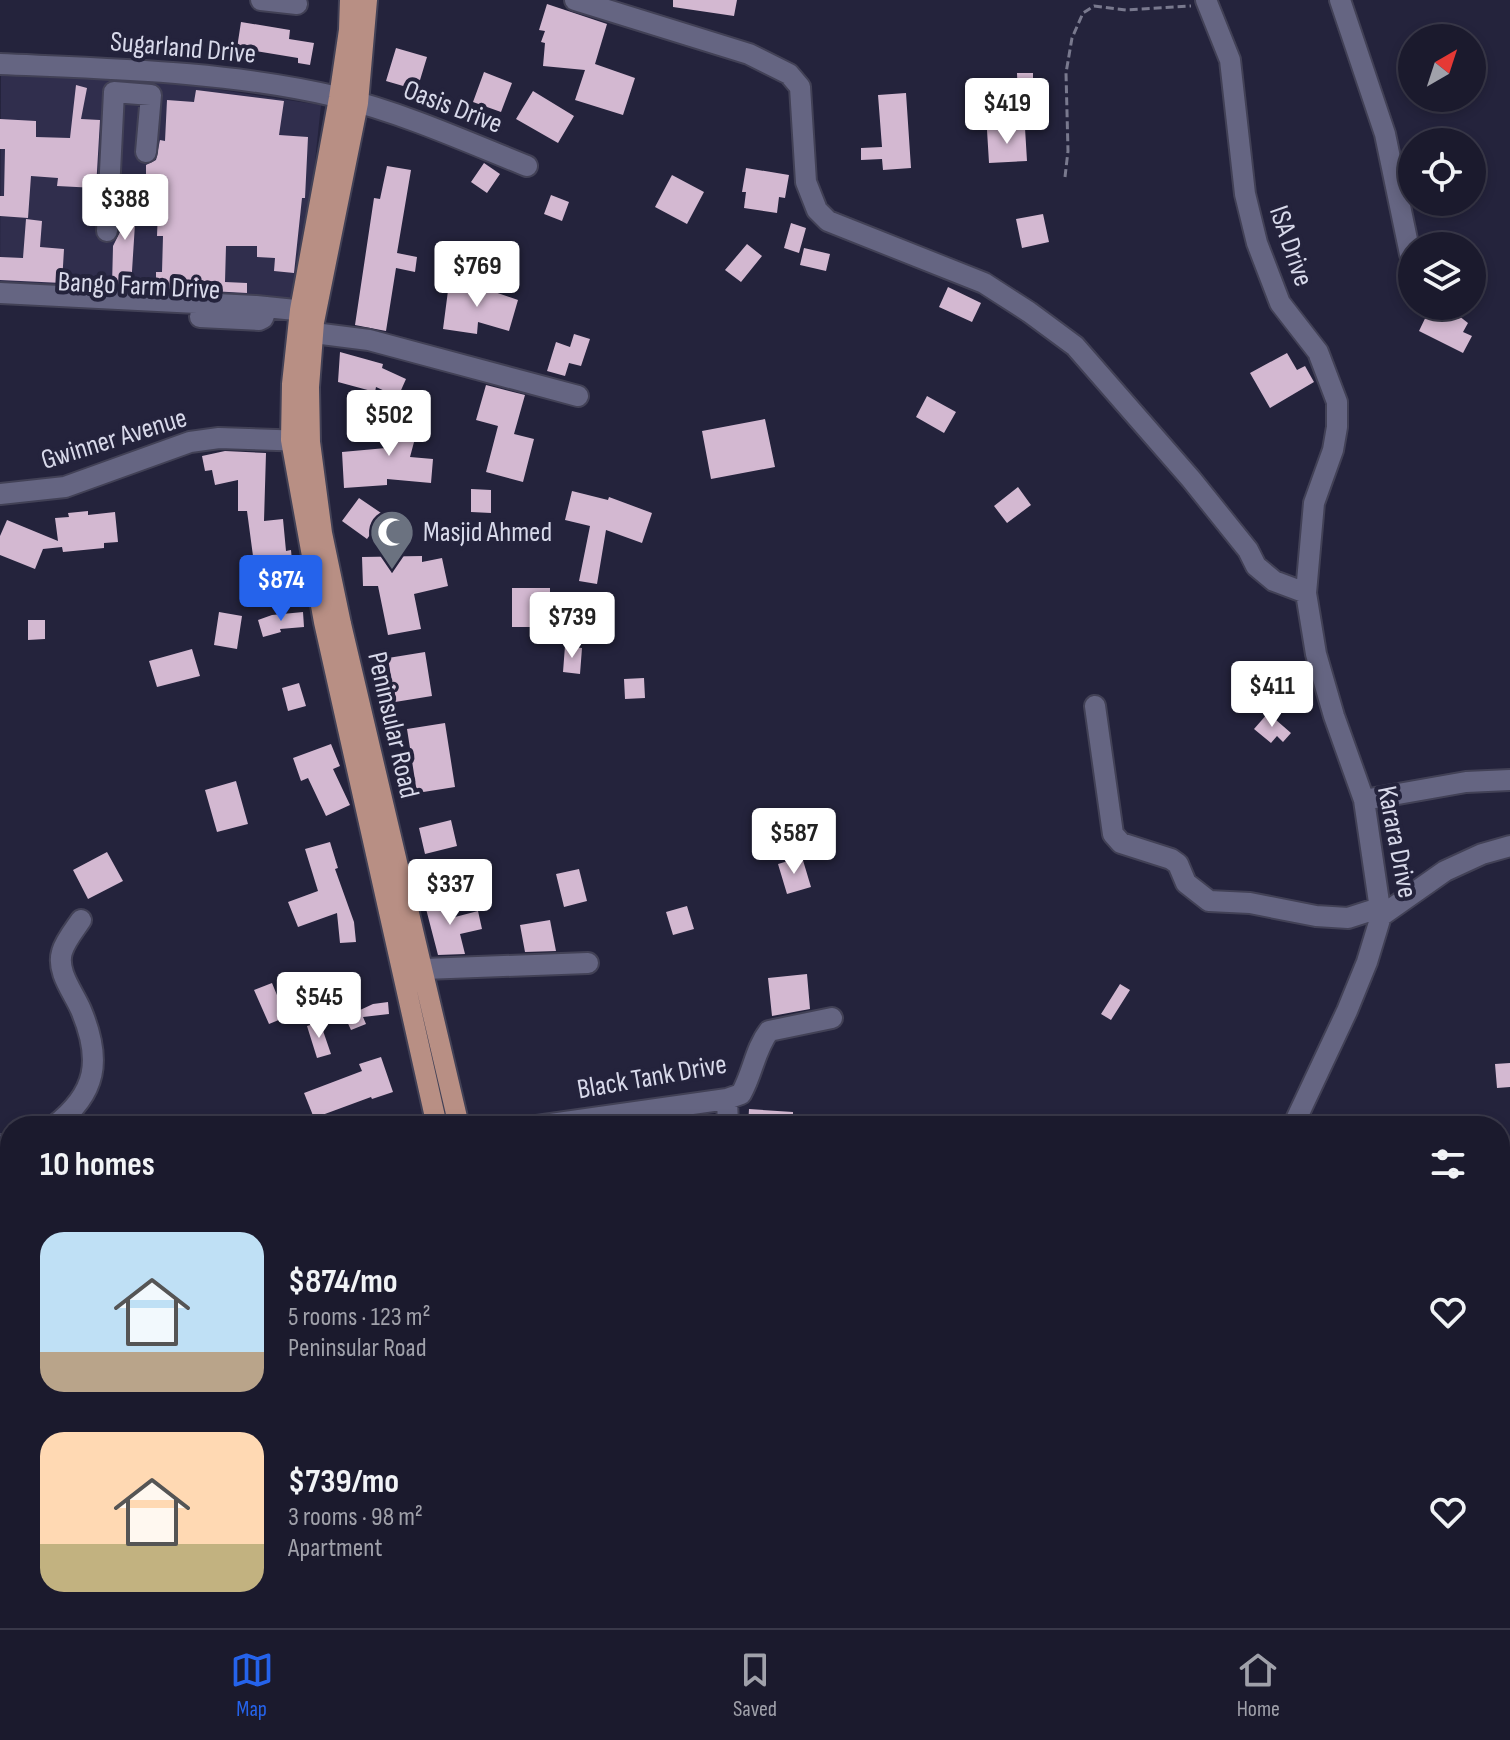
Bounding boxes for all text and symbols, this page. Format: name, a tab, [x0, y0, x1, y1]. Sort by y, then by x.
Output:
north arrow	[1398, 24, 1486, 112]
map controls	[1398, 24, 1486, 320]
street label: Sugarland Drive	[109, 25, 257, 71]
street label: Oasis Drive	[399, 73, 507, 141]
pin: $419	[960, 78, 1054, 146]
text: $419	[983, 88, 1031, 119]
button: locate	[1398, 128, 1486, 216]
pin: $388	[78, 174, 172, 242]
text: $388	[100, 184, 150, 215]
street label: ISA Drive	[1262, 201, 1320, 291]
button: layers	[1398, 232, 1486, 320]
pin: $769	[430, 241, 524, 309]
text: $769	[452, 251, 502, 282]
street label: Bango Farm Drive	[57, 265, 221, 307]
pin: $502	[342, 390, 436, 458]
text: $502	[365, 400, 413, 431]
street label: Gwinner Avenue	[37, 401, 191, 477]
mosque icon: Masjid Ahmed	[368, 508, 416, 571]
place label: Masjid Ahmed	[423, 516, 552, 549]
pin: $874	[234, 555, 328, 623]
text: $874	[257, 565, 305, 596]
pin: $739	[525, 592, 619, 660]
text: $739	[548, 602, 596, 633]
street label: Peninsular Road	[360, 649, 426, 801]
pin: $411	[1225, 661, 1319, 729]
text: $411	[1249, 671, 1295, 702]
street label: Karara Drive	[1370, 783, 1424, 901]
pin: $587	[747, 808, 841, 876]
text: $587	[770, 818, 818, 849]
pin: $337	[403, 859, 497, 927]
text: $337	[426, 869, 474, 900]
pin: $545	[272, 972, 366, 1040]
text: $545	[295, 982, 343, 1013]
street label: Black Tank Drive	[575, 1048, 729, 1106]
icon: filters	[1426, 1142, 1470, 1186]
text: 10 homes	[40, 1144, 155, 1185]
text: $874/mo	[288, 1261, 398, 1302]
icon: home	[104, 1264, 200, 1360]
icon: heart	[1426, 1290, 1470, 1334]
text: 5 rooms · 123 m²	[288, 1302, 431, 1333]
text: Peninsular Road	[288, 1333, 426, 1364]
text: $739/mo	[288, 1461, 399, 1502]
icon: home	[104, 1464, 200, 1560]
icon: heart	[1426, 1490, 1470, 1534]
text: 3 rooms · 98 m²	[288, 1502, 423, 1533]
text: Apartment	[288, 1533, 382, 1564]
tab: Map	[230, 1648, 274, 1723]
tab: Saved	[733, 1648, 777, 1723]
tab: Home	[1236, 1648, 1280, 1723]

